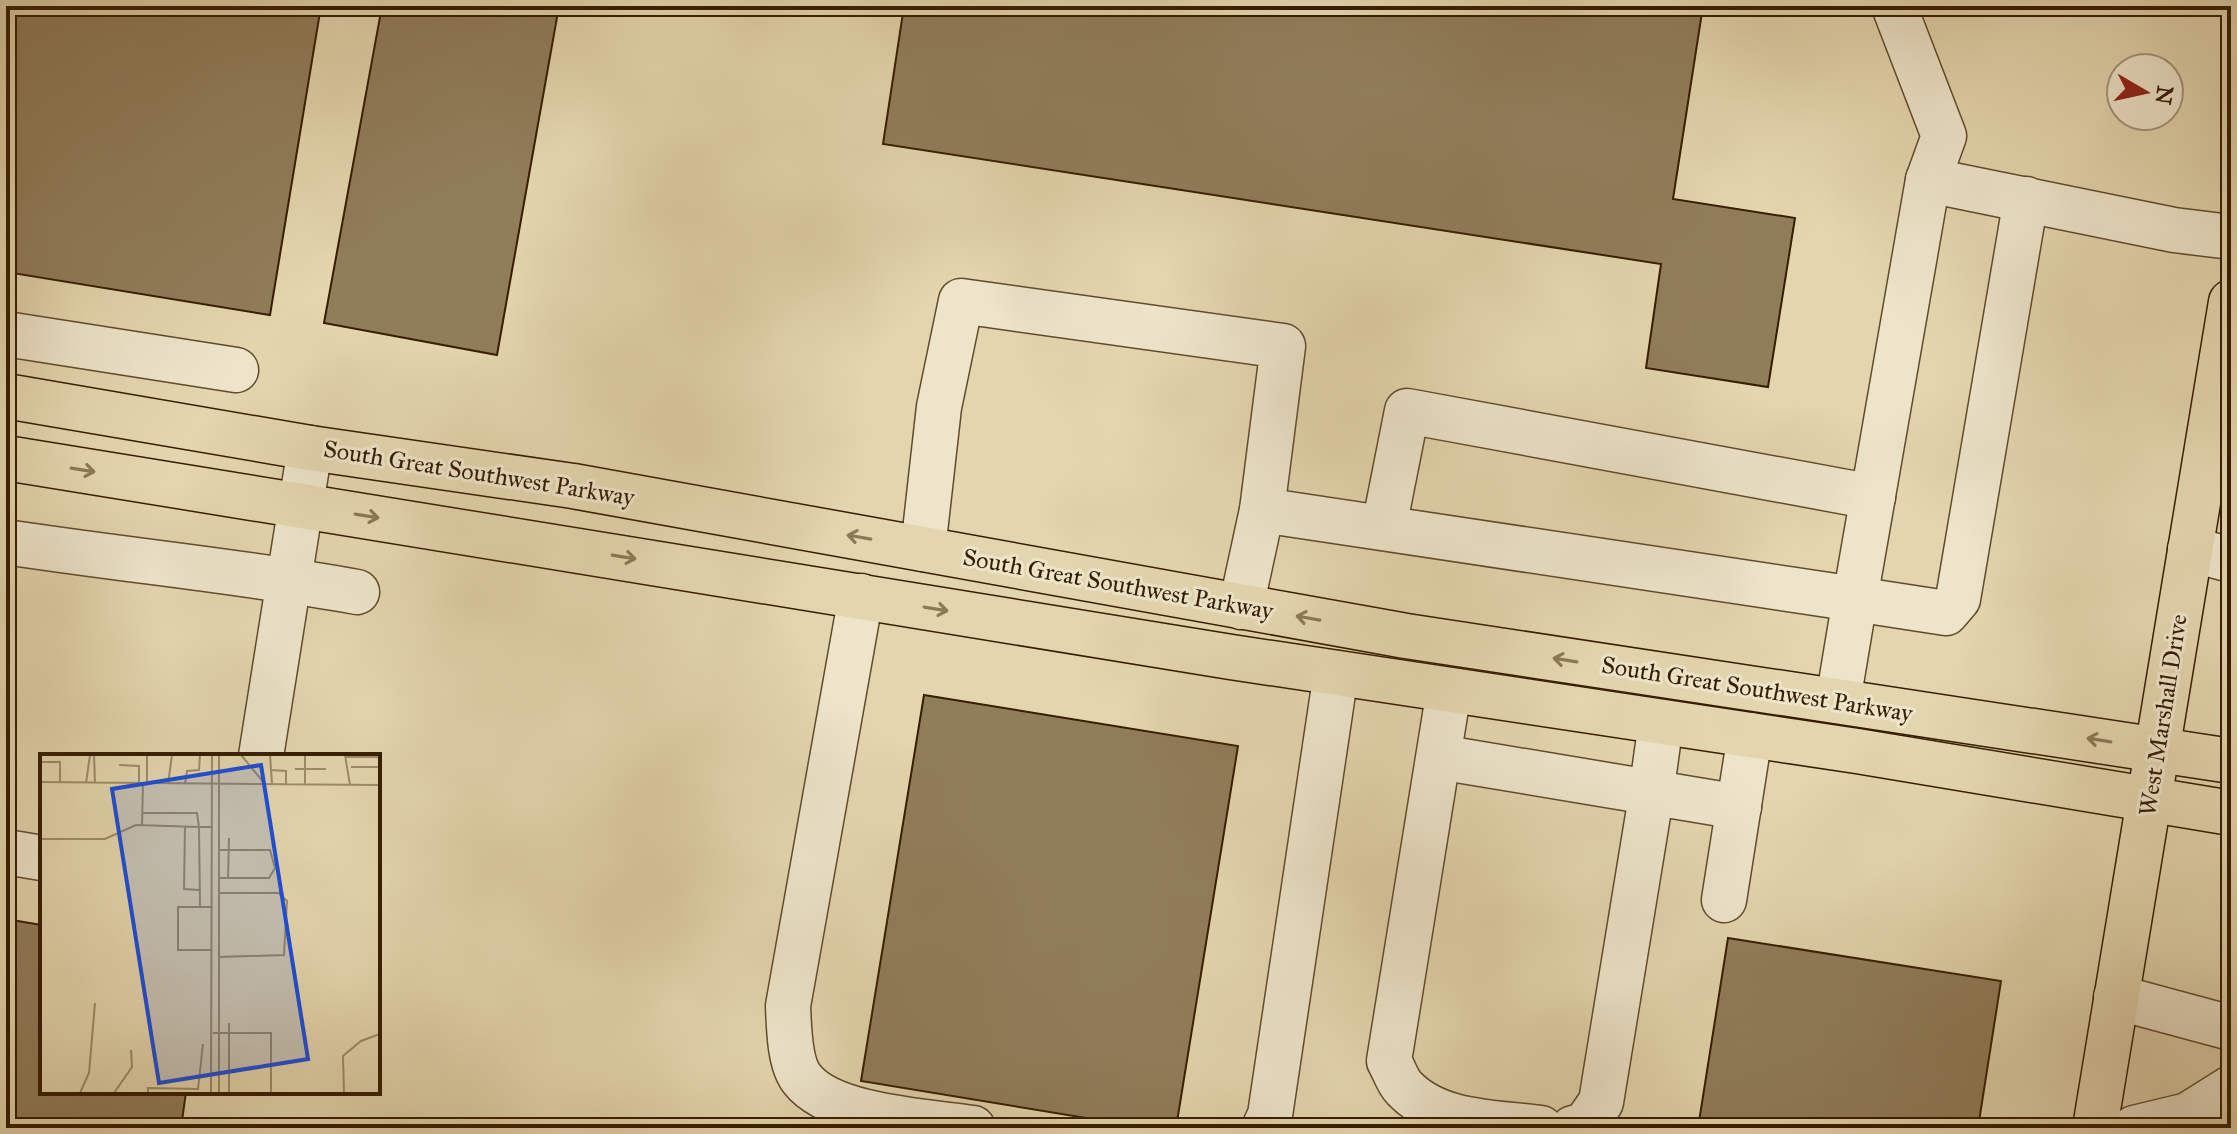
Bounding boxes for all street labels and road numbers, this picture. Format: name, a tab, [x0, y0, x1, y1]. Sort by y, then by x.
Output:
street label: South Great Southwest Parkway	[321, 434, 637, 513]
street label: South Great Southwest Parkway	[961, 542, 1276, 626]
street label: West Marshall Drive	[2132, 612, 2194, 818]
street label: South Great Southwest Parkway	[1599, 650, 1915, 729]

